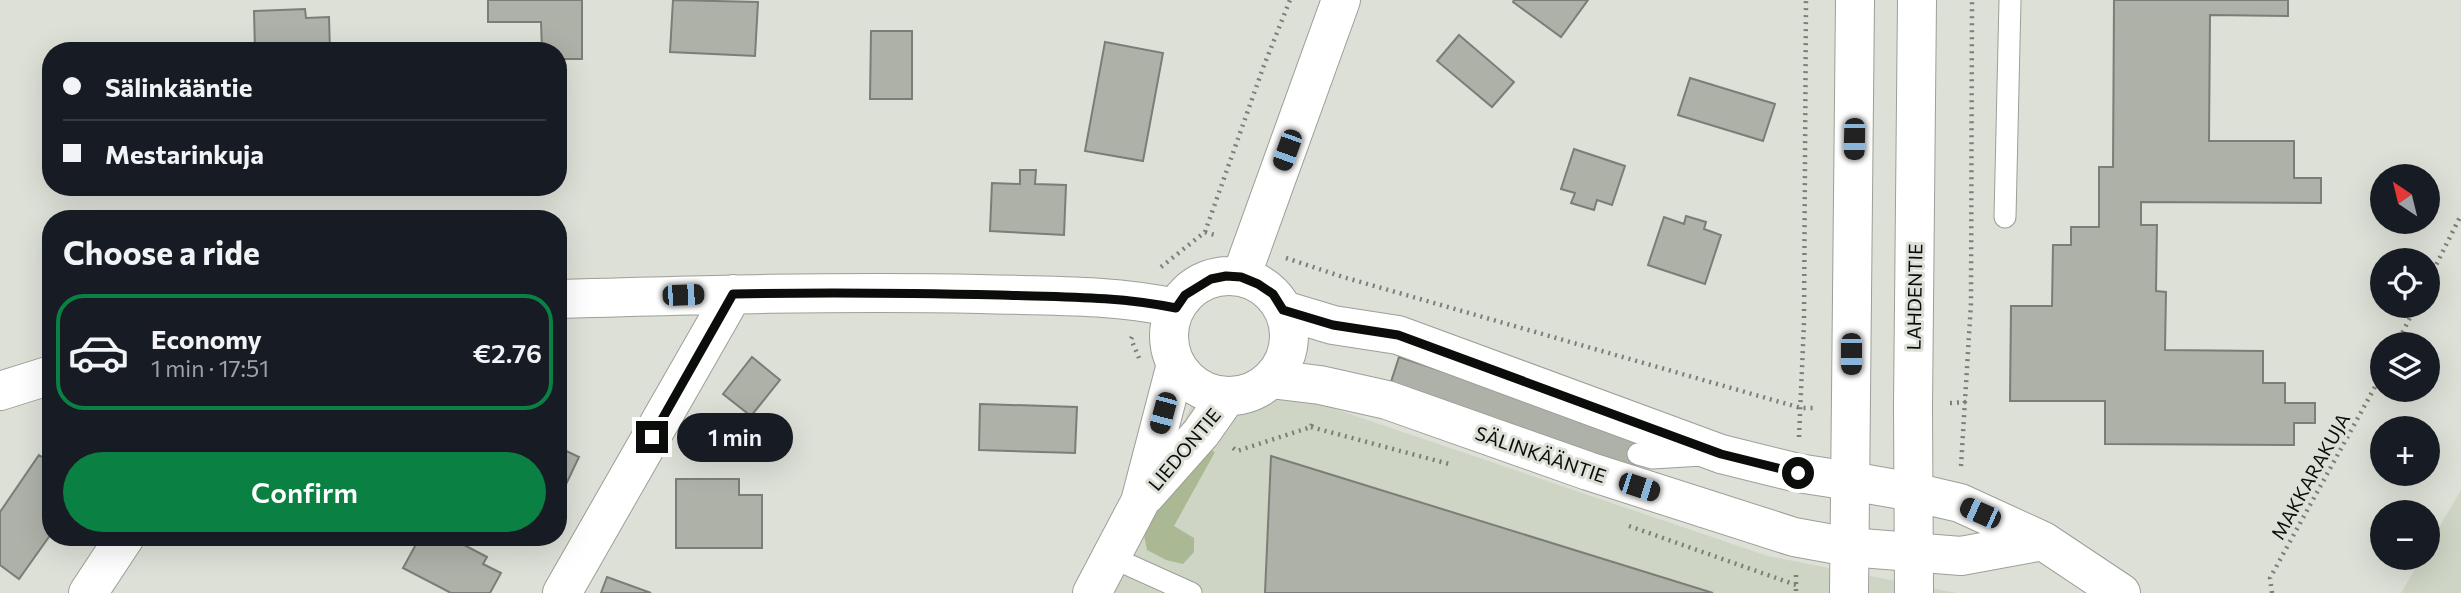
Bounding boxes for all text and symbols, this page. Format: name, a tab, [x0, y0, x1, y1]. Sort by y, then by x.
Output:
text: Sälinkääntie	[105, 71, 253, 102]
car	[1844, 118, 1865, 160]
car	[1270, 127, 1305, 173]
text: Mestarinkuja	[105, 138, 264, 169]
north arrow	[2370, 164, 2440, 234]
map controls	[2370, 164, 2440, 570]
text: Choose a ride	[63, 232, 260, 272]
street label: LAHDENTIE	[1902, 244, 1926, 350]
button: locate	[2370, 248, 2440, 318]
car	[662, 284, 705, 306]
icon: car	[67, 321, 130, 384]
text: Economy	[151, 323, 262, 354]
button: layers	[2370, 332, 2440, 402]
car	[1841, 333, 1862, 375]
text: €2.76	[473, 337, 542, 368]
text: 1 min · 17:51	[151, 354, 269, 382]
car	[1148, 390, 1179, 436]
street label: LIEDONTIE	[1143, 403, 1225, 495]
street label: MAKKARAKUJA	[2266, 409, 2354, 543]
callout: 1 min	[676, 412, 792, 462]
button: +	[2370, 416, 2440, 486]
route end	[636, 421, 668, 453]
street label: SÄLINKÄÄNTIE	[1473, 421, 1609, 487]
text: 1 min	[708, 423, 762, 451]
button: Confirm	[63, 452, 546, 532]
route start	[1782, 457, 1814, 489]
car	[1616, 471, 1663, 503]
car	[1957, 495, 2004, 531]
button: −	[2370, 500, 2440, 570]

